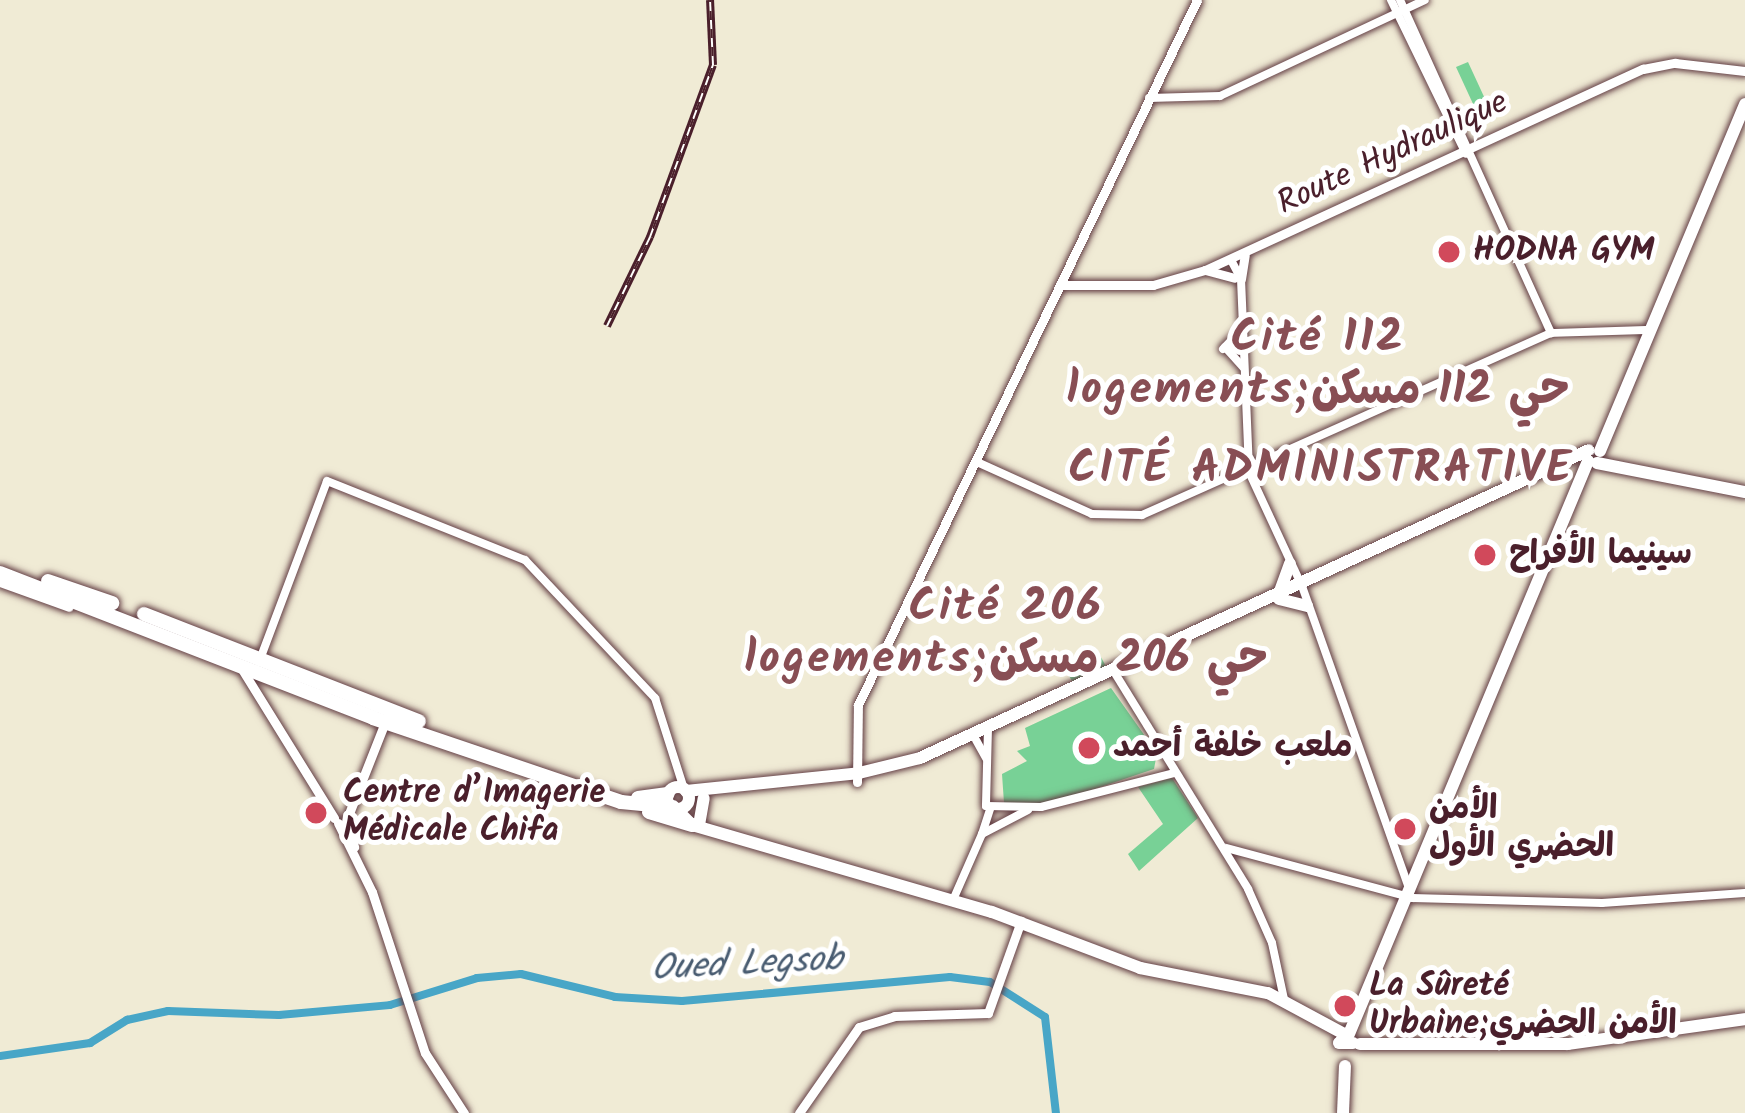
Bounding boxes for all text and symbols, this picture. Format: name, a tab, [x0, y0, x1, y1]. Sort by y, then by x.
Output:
street label: Route Hydraulique	[1272, 83, 1514, 225]
place label: HODNA GYM	[1473, 232, 1654, 272]
marker: HODNA GYM	[1436, 239, 1462, 265]
district label: Cité 112 logements;حي 112 مسكن	[1081, 313, 1555, 419]
district label: CITÉ ADMINISTRATIVE	[1068, 444, 1574, 498]
place label: سينيما الأفراح	[1509, 535, 1692, 575]
marker: سينيما الأفراح	[1472, 542, 1498, 568]
district label: Cité 206 logements;حي 206 مسكن	[759, 582, 1253, 688]
place label: ملعب خلفة أحمد	[1113, 728, 1353, 768]
marker: ملعب خلفة أحمد	[1076, 735, 1102, 761]
place label: Centre d’Imagerie Médicale Chifa	[343, 774, 605, 852]
place label: الأمن الحضري الأول	[1429, 790, 1614, 868]
marker: Centre d’Imagerie Médicale Chifa	[300, 797, 332, 829]
marker: الأمن الحضري الأول	[1392, 816, 1418, 842]
water label: Oued Legsob	[650, 938, 844, 992]
place label: La Sûreté Urbaine;الأمن الحضري	[1369, 967, 1677, 1045]
marker: La Sûreté Urbaine;الأمن الحضري	[1332, 993, 1358, 1019]

